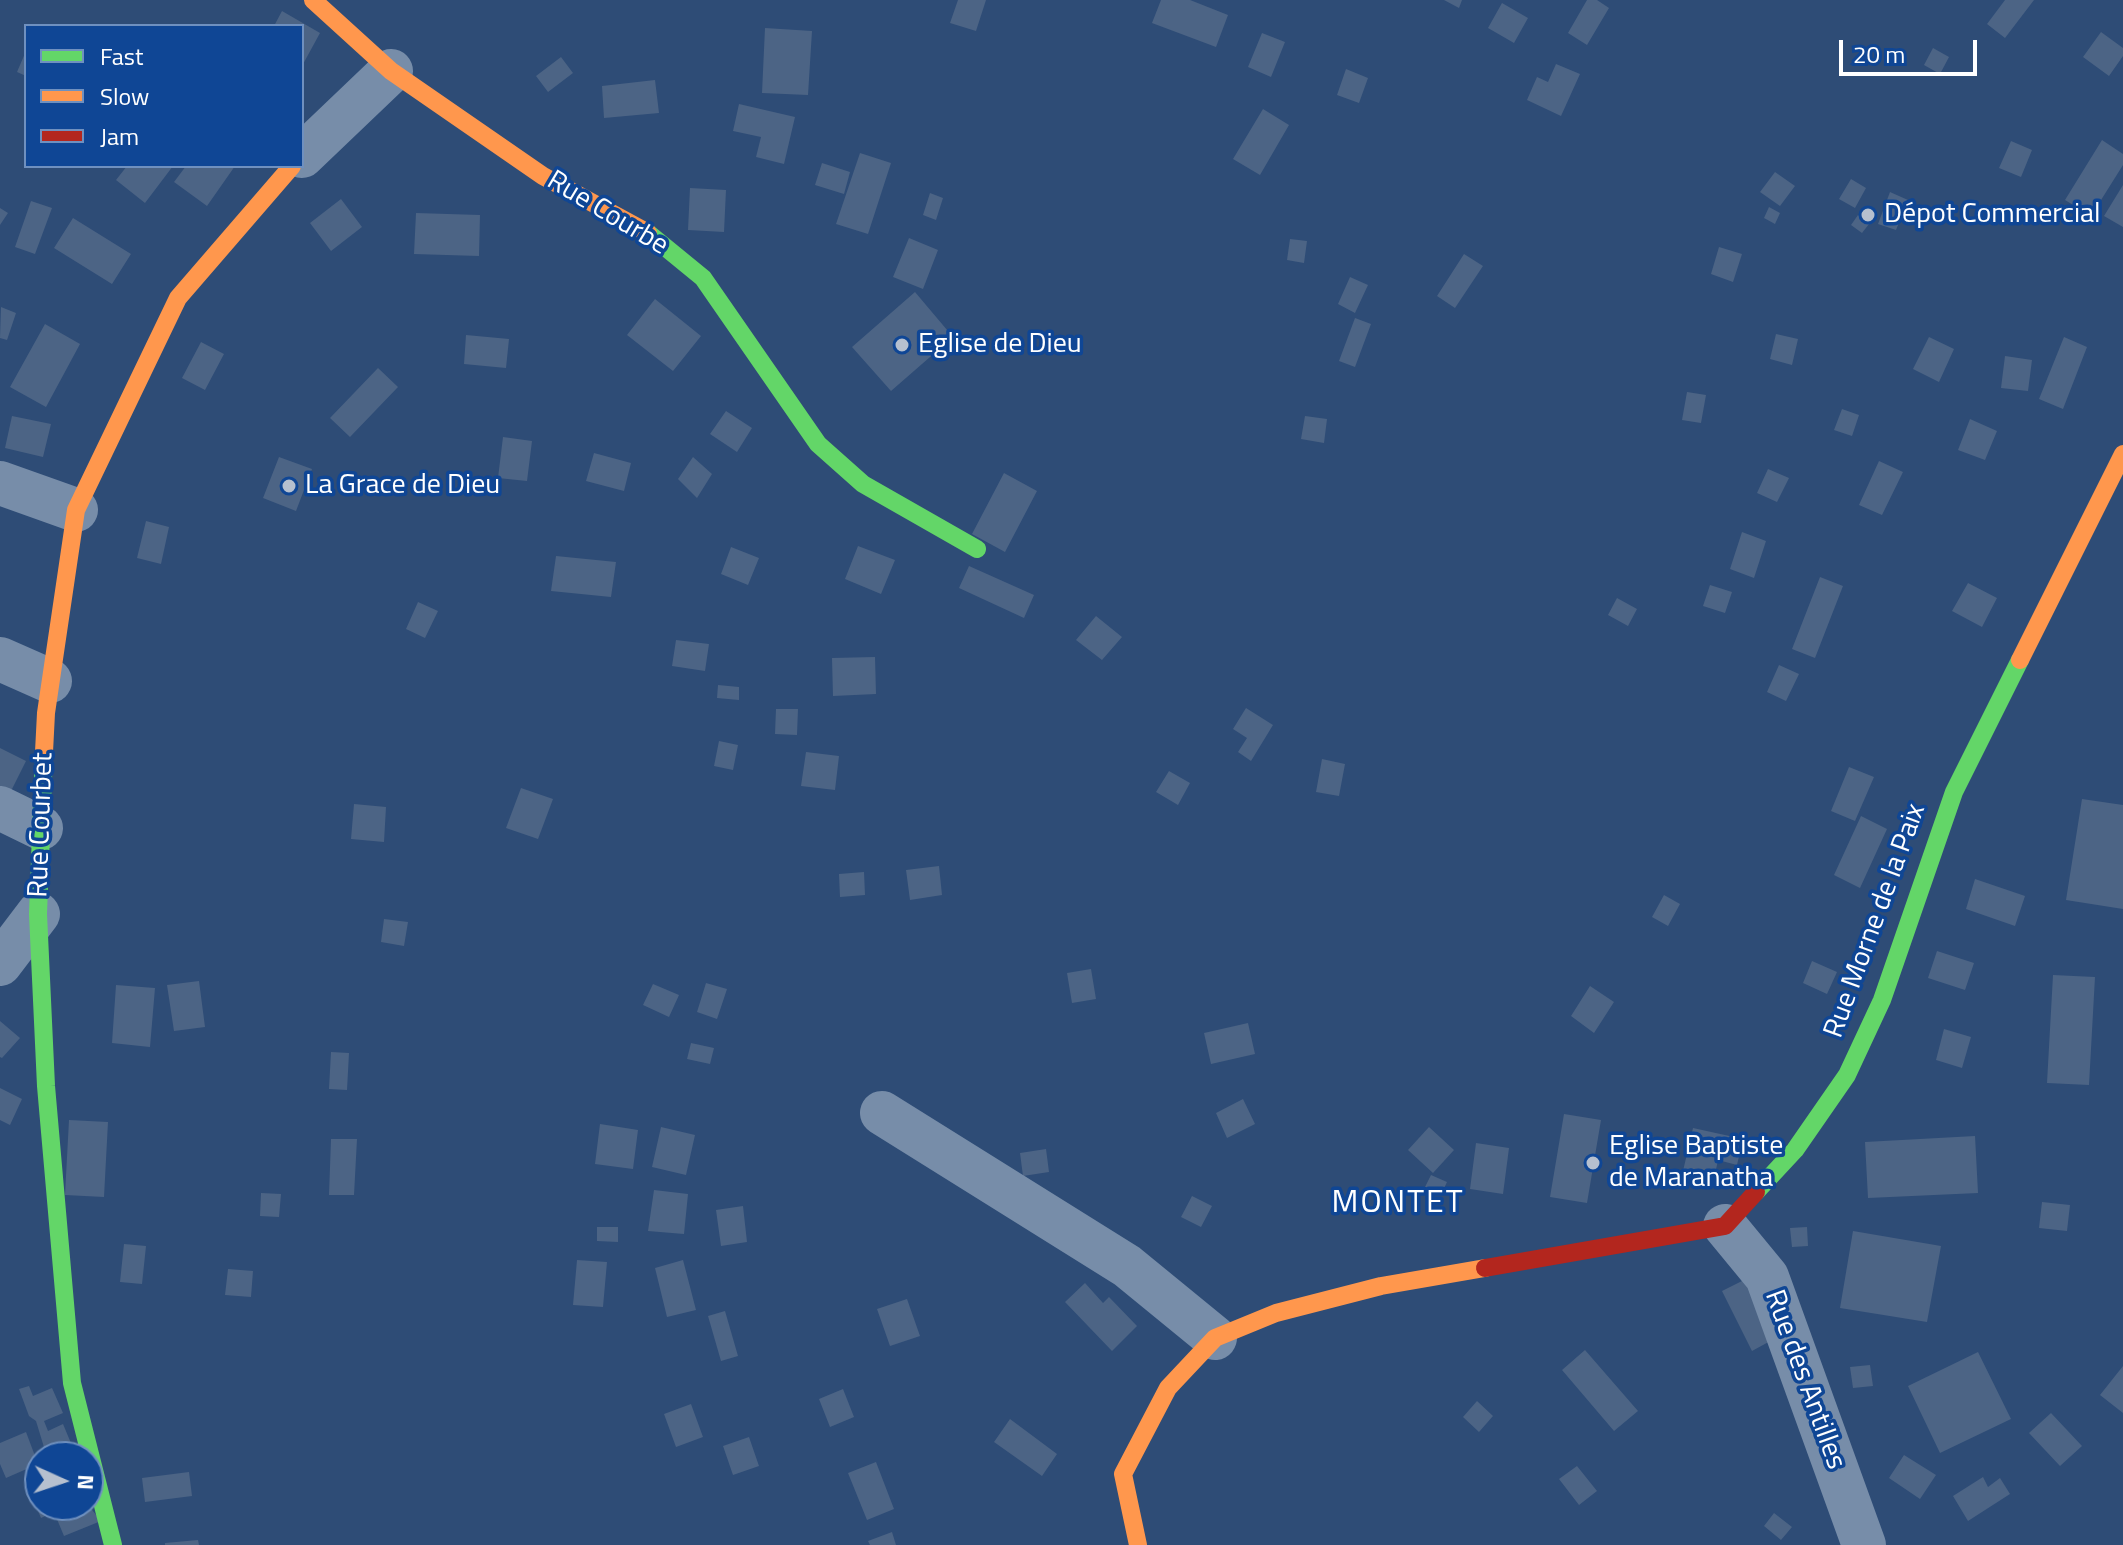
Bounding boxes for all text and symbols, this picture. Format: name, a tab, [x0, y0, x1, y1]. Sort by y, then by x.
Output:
legend	[24, 24, 304, 168]
scale bar	[1843, 24, 1981, 74]
text: 20 m	[1853, 36, 1905, 72]
text: Fast	[100, 38, 143, 74]
text: Slow	[100, 78, 149, 114]
text: Jam	[100, 118, 139, 154]
street label: Rue Courbe	[540, 165, 674, 263]
place label: Dépot Commercial	[1884, 198, 2101, 232]
marker: Dépot Commercial	[1859, 206, 1877, 224]
place label: Eglise de Dieu	[918, 328, 1082, 362]
marker: Eglise de Dieu	[893, 336, 911, 354]
place label: La Grace de Dieu	[305, 469, 500, 503]
marker: La Grace de Dieu	[280, 477, 298, 495]
street label: Rue Courbet	[23, 752, 61, 898]
street label: Rue Morne de la Paix	[1818, 799, 1934, 1043]
place label: Eglise Baptiste de Maranatha	[1609, 1130, 1783, 1196]
marker: Eglise Baptiste de Maranatha	[1584, 1154, 1602, 1172]
district label: MONTET	[1332, 1185, 1464, 1223]
street label: Rue des Antilles	[1756, 1286, 1852, 1474]
north arrow	[24, 1441, 104, 1521]
text: N	[69, 1474, 103, 1491]

